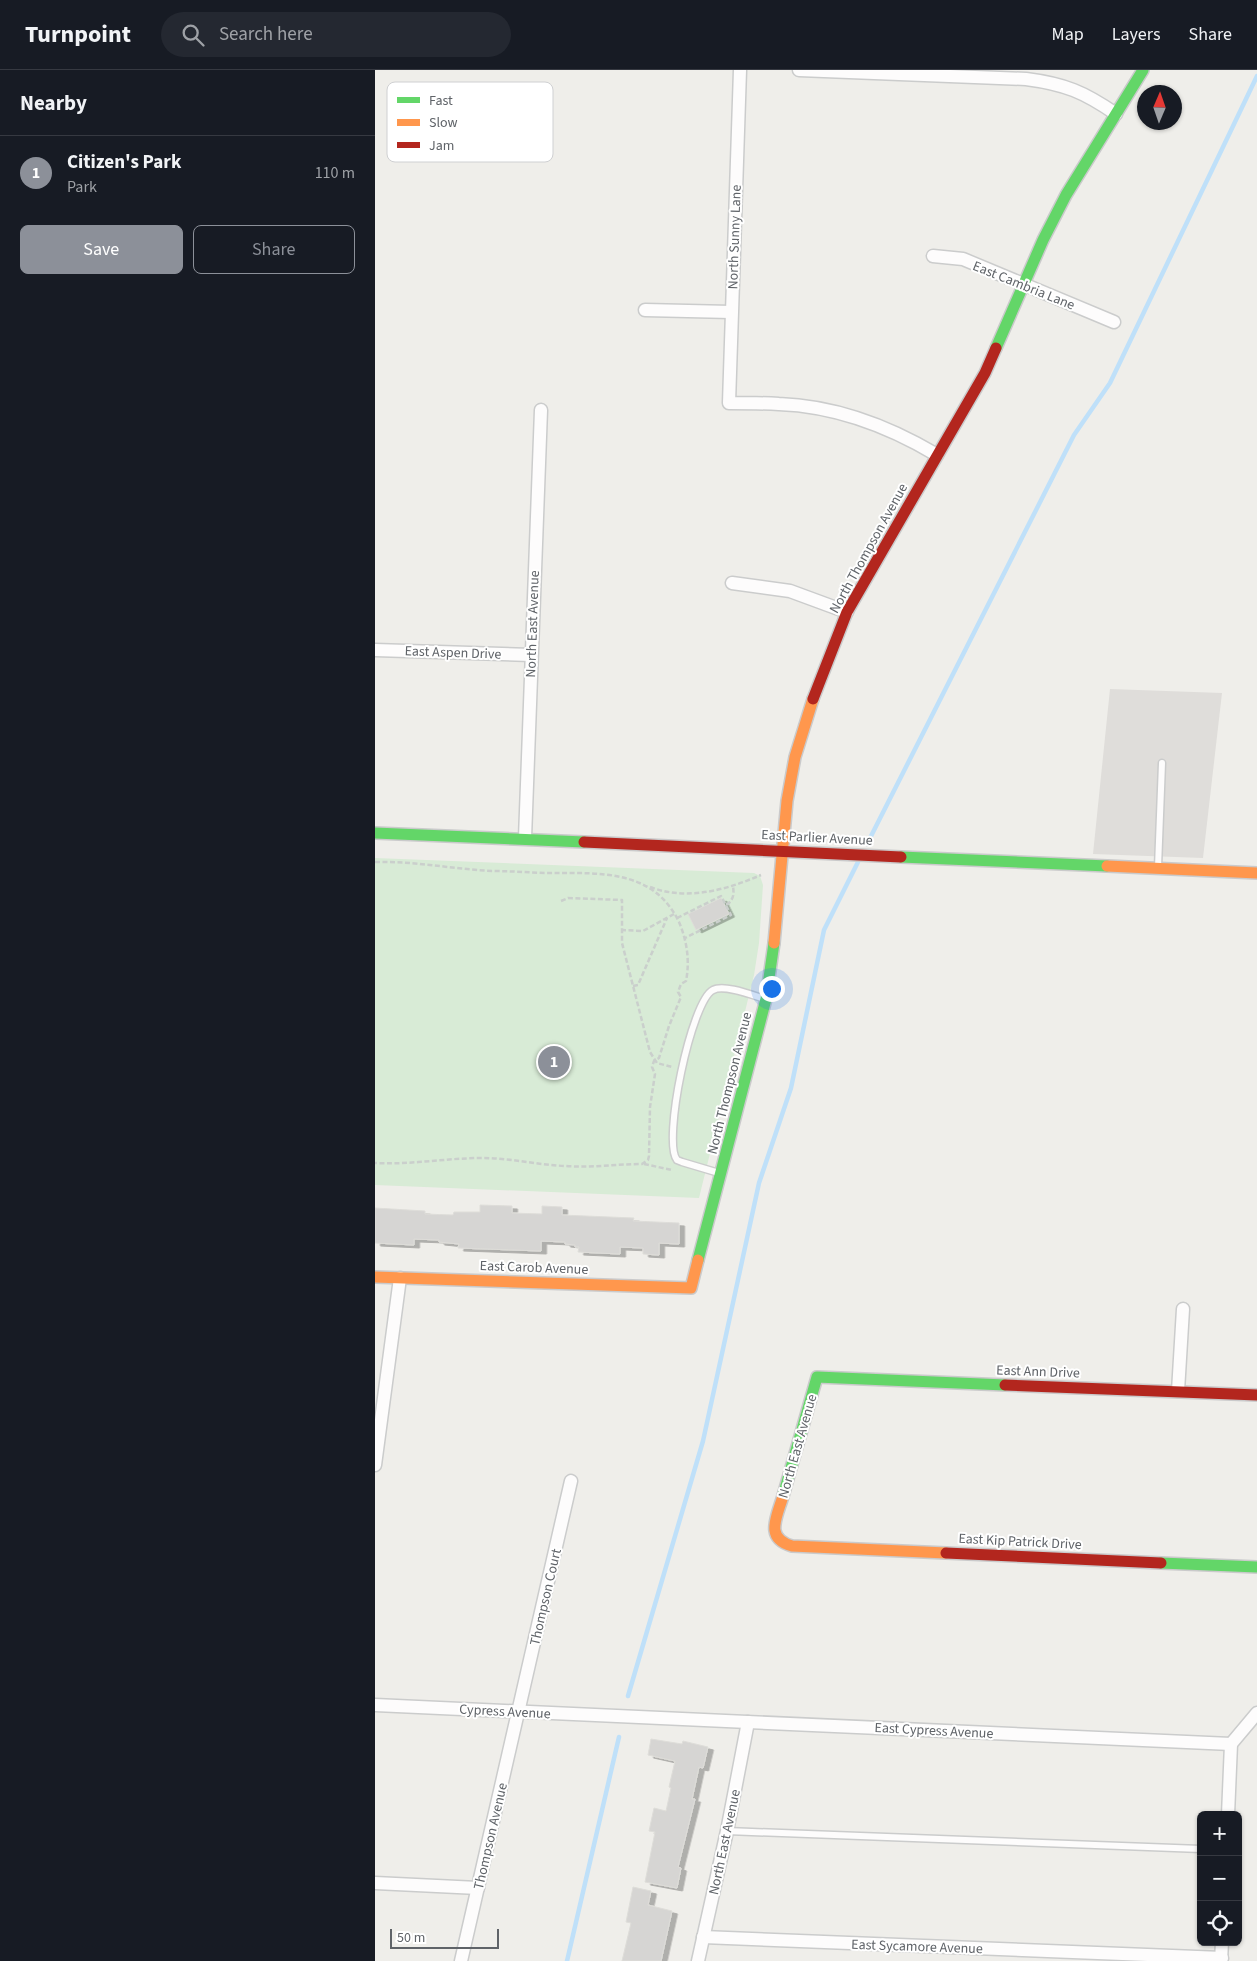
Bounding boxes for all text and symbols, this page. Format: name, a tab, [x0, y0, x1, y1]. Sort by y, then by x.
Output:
search box	[161, 12, 511, 57]
text: Turnpoint	[25, 17, 131, 52]
icon: search	[179, 21, 207, 49]
text: Search here	[219, 21, 313, 48]
text: Map	[1052, 22, 1084, 47]
text: Layers	[1112, 22, 1161, 47]
text: Share	[1189, 22, 1232, 47]
legend	[387, 82, 553, 162]
north arrow	[1137, 85, 1182, 130]
text: Nearby	[20, 88, 87, 118]
text: Fast	[429, 91, 453, 111]
text: Slow	[429, 113, 458, 133]
text: Jam	[429, 136, 454, 156]
text: Citizen's Park	[67, 149, 181, 176]
text: 1	[32, 162, 40, 184]
text: 110 m	[315, 162, 355, 184]
text: Park	[67, 176, 97, 198]
street label: North Sunny Lane	[723, 184, 747, 290]
button: Save	[20, 225, 183, 274]
button: Share	[193, 225, 355, 274]
street label: East Cambria Lane	[970, 256, 1078, 316]
street label: North Thompson Avenue	[825, 480, 913, 617]
street label: North East Avenue	[521, 570, 545, 678]
street label: East Aspen Drive	[404, 641, 502, 665]
street label: East Parlier Avenue	[761, 825, 873, 851]
your location	[759, 976, 785, 1002]
street label: North Thompson Avenue	[703, 1010, 757, 1156]
pin: 1	[538, 1043, 570, 1081]
street label: East Carob Avenue	[479, 1256, 589, 1280]
street label: East Ann Drive	[996, 1361, 1080, 1383]
street label: North East Avenue	[774, 1392, 822, 1501]
street label: East Kip Patrick Drive	[958, 1529, 1082, 1555]
street label: Thompson Court	[525, 1547, 567, 1648]
street label: Cypress Avenue	[459, 1700, 551, 1724]
street label: East Cypress Avenue	[874, 1718, 994, 1744]
street label: Thompson Avenue	[469, 1781, 513, 1892]
street label: North East Avenue	[704, 1788, 746, 1897]
map controls	[1197, 1811, 1242, 1946]
button: +	[1197, 1811, 1242, 1856]
button: −	[1197, 1856, 1242, 1901]
button: locate	[1197, 1901, 1242, 1946]
scale bar	[390, 1926, 499, 1949]
text: 50 m	[397, 1928, 425, 1948]
street label: East Sycamore Avenue	[851, 1935, 983, 1959]

